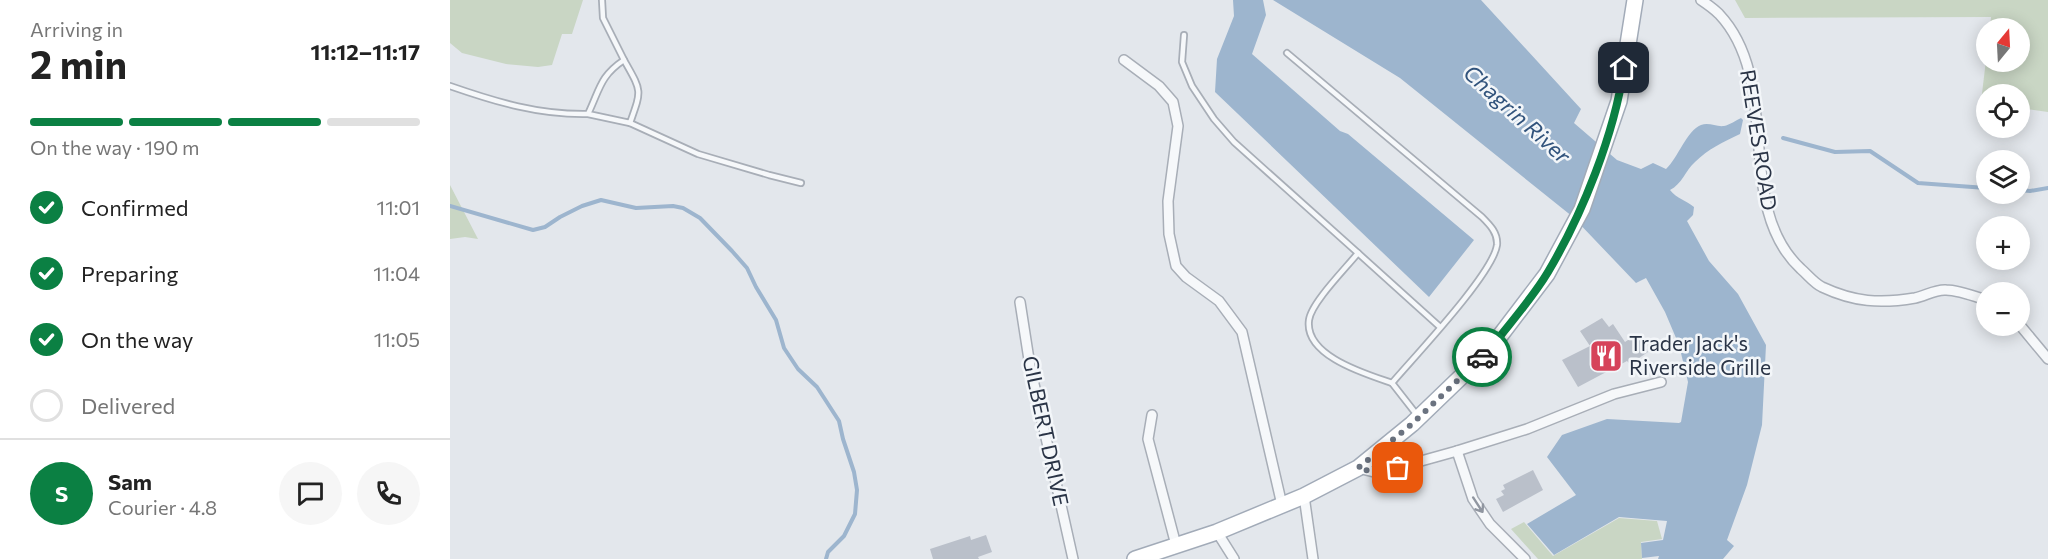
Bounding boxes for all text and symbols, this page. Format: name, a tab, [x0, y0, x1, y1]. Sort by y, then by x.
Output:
text: Arriving in	[30, 17, 123, 41]
north arrow	[1976, 18, 2030, 72]
map controls	[1976, 18, 2030, 336]
text: 11:12–11:17	[311, 38, 420, 65]
text: 2 min	[30, 39, 127, 87]
pin	[1598, 42, 1649, 93]
icon: home	[1607, 51, 1640, 84]
water label: Chagrin River	[1458, 59, 1577, 169]
street label: REEVES ROAD	[1736, 67, 1783, 212]
button: locate	[1976, 84, 2030, 138]
text: On the way · 190 m	[30, 135, 199, 159]
button: layers	[1976, 150, 2030, 204]
icon: check	[30, 191, 63, 224]
text: Confirmed	[81, 194, 188, 221]
text: 11:01	[377, 195, 420, 219]
button: +	[1976, 216, 2030, 270]
icon: check	[30, 257, 63, 290]
text: Preparing	[81, 260, 178, 287]
text: 11:04	[373, 261, 420, 285]
button: −	[1976, 282, 2030, 336]
icon: check	[30, 323, 63, 356]
text: On the way	[81, 326, 193, 353]
text: 11:05	[374, 327, 420, 351]
courier	[1452, 327, 1512, 387]
place label: Trader Jack's Riverside Grille	[1629, 330, 1771, 379]
restaurant icon: Trader Jack's Riverside Grille	[1588, 338, 1624, 374]
icon: car	[1466, 341, 1499, 374]
street label: GILBERT DRIVE	[1018, 353, 1075, 508]
text: Delivered	[81, 392, 175, 419]
pin	[1372, 442, 1423, 493]
icon: bag	[1381, 451, 1414, 484]
button: chat	[279, 462, 342, 525]
button: phone	[357, 462, 420, 525]
text: Sam	[108, 468, 152, 495]
text: S	[55, 480, 68, 507]
text: Courier · 4.8	[108, 495, 217, 519]
one-way arrow	[1472, 497, 1484, 513]

